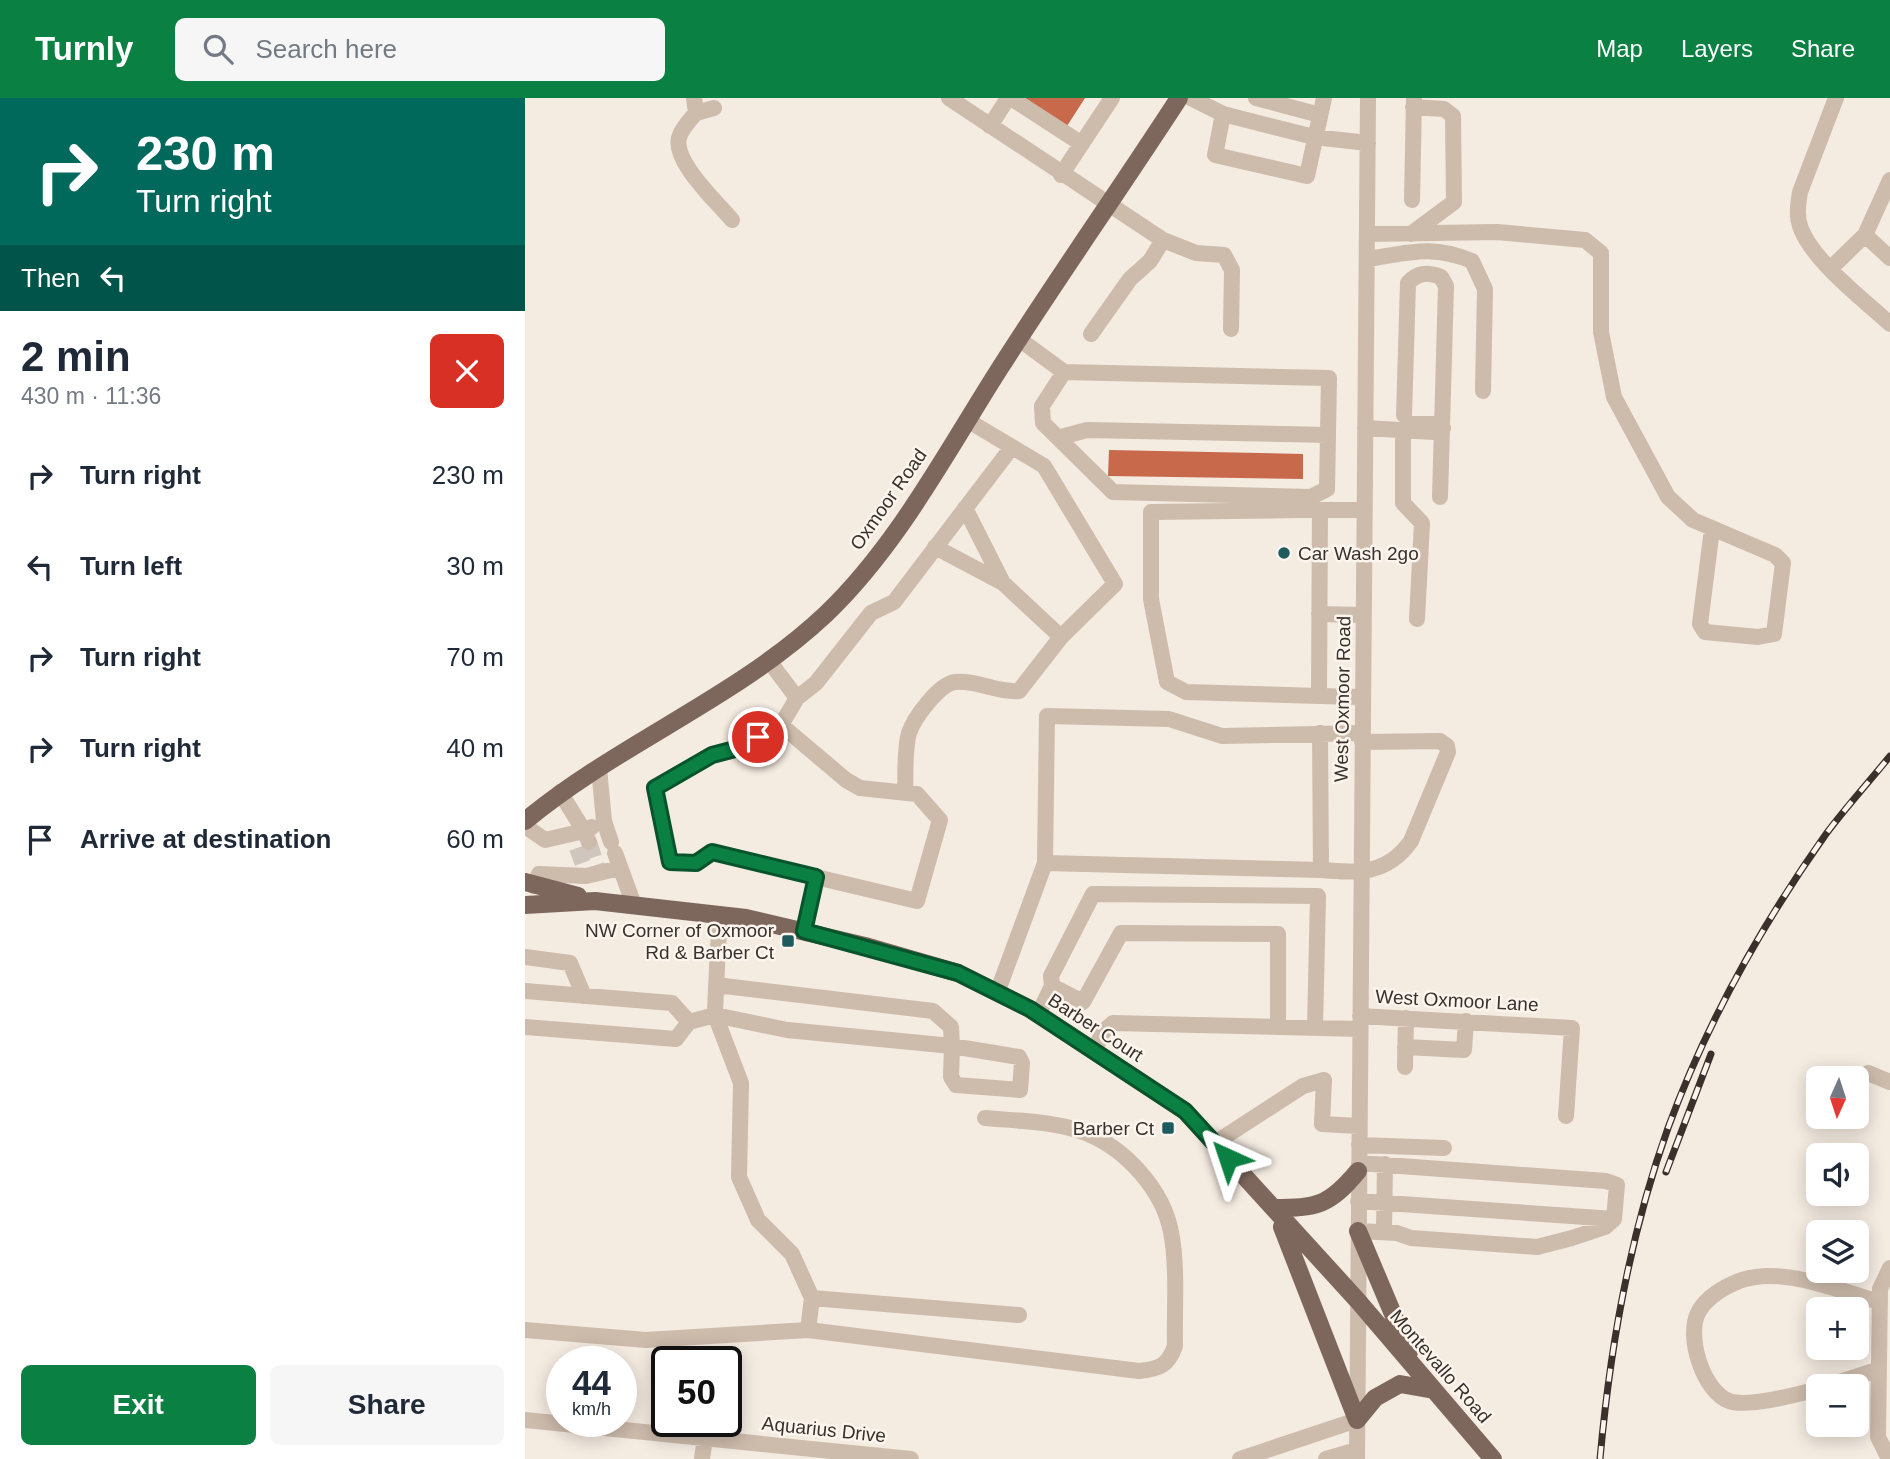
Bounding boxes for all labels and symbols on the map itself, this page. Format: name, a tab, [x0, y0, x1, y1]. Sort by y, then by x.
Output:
street label: Oxmoor Road	[846, 445, 931, 554]
place label: Car Wash 2go	[1298, 543, 1419, 564]
marker: Car Wash 2go	[1276, 545, 1292, 561]
street label: West Oxmoor Road	[1331, 616, 1354, 782]
pin	[728, 707, 788, 767]
place label: NW Corner of Oxmoor Rd & Barber Ct	[585, 920, 775, 963]
marker: NW Corner of Oxmoor Rd & Barber Ct	[780, 933, 796, 949]
street label: West Oxmoor Lane	[1375, 986, 1539, 1015]
street label: Barber Court	[1044, 989, 1148, 1066]
north arrow	[1806, 1066, 1869, 1129]
place label: Barber Ct	[1073, 1118, 1155, 1139]
marker: Barber Ct	[1160, 1120, 1176, 1136]
position arrow	[1191, 1121, 1265, 1195]
street label: Montevallo Road	[1386, 1306, 1495, 1427]
speed limit sign: 50	[651, 1346, 742, 1437]
street label: Aquarius Drive	[761, 1413, 887, 1446]

